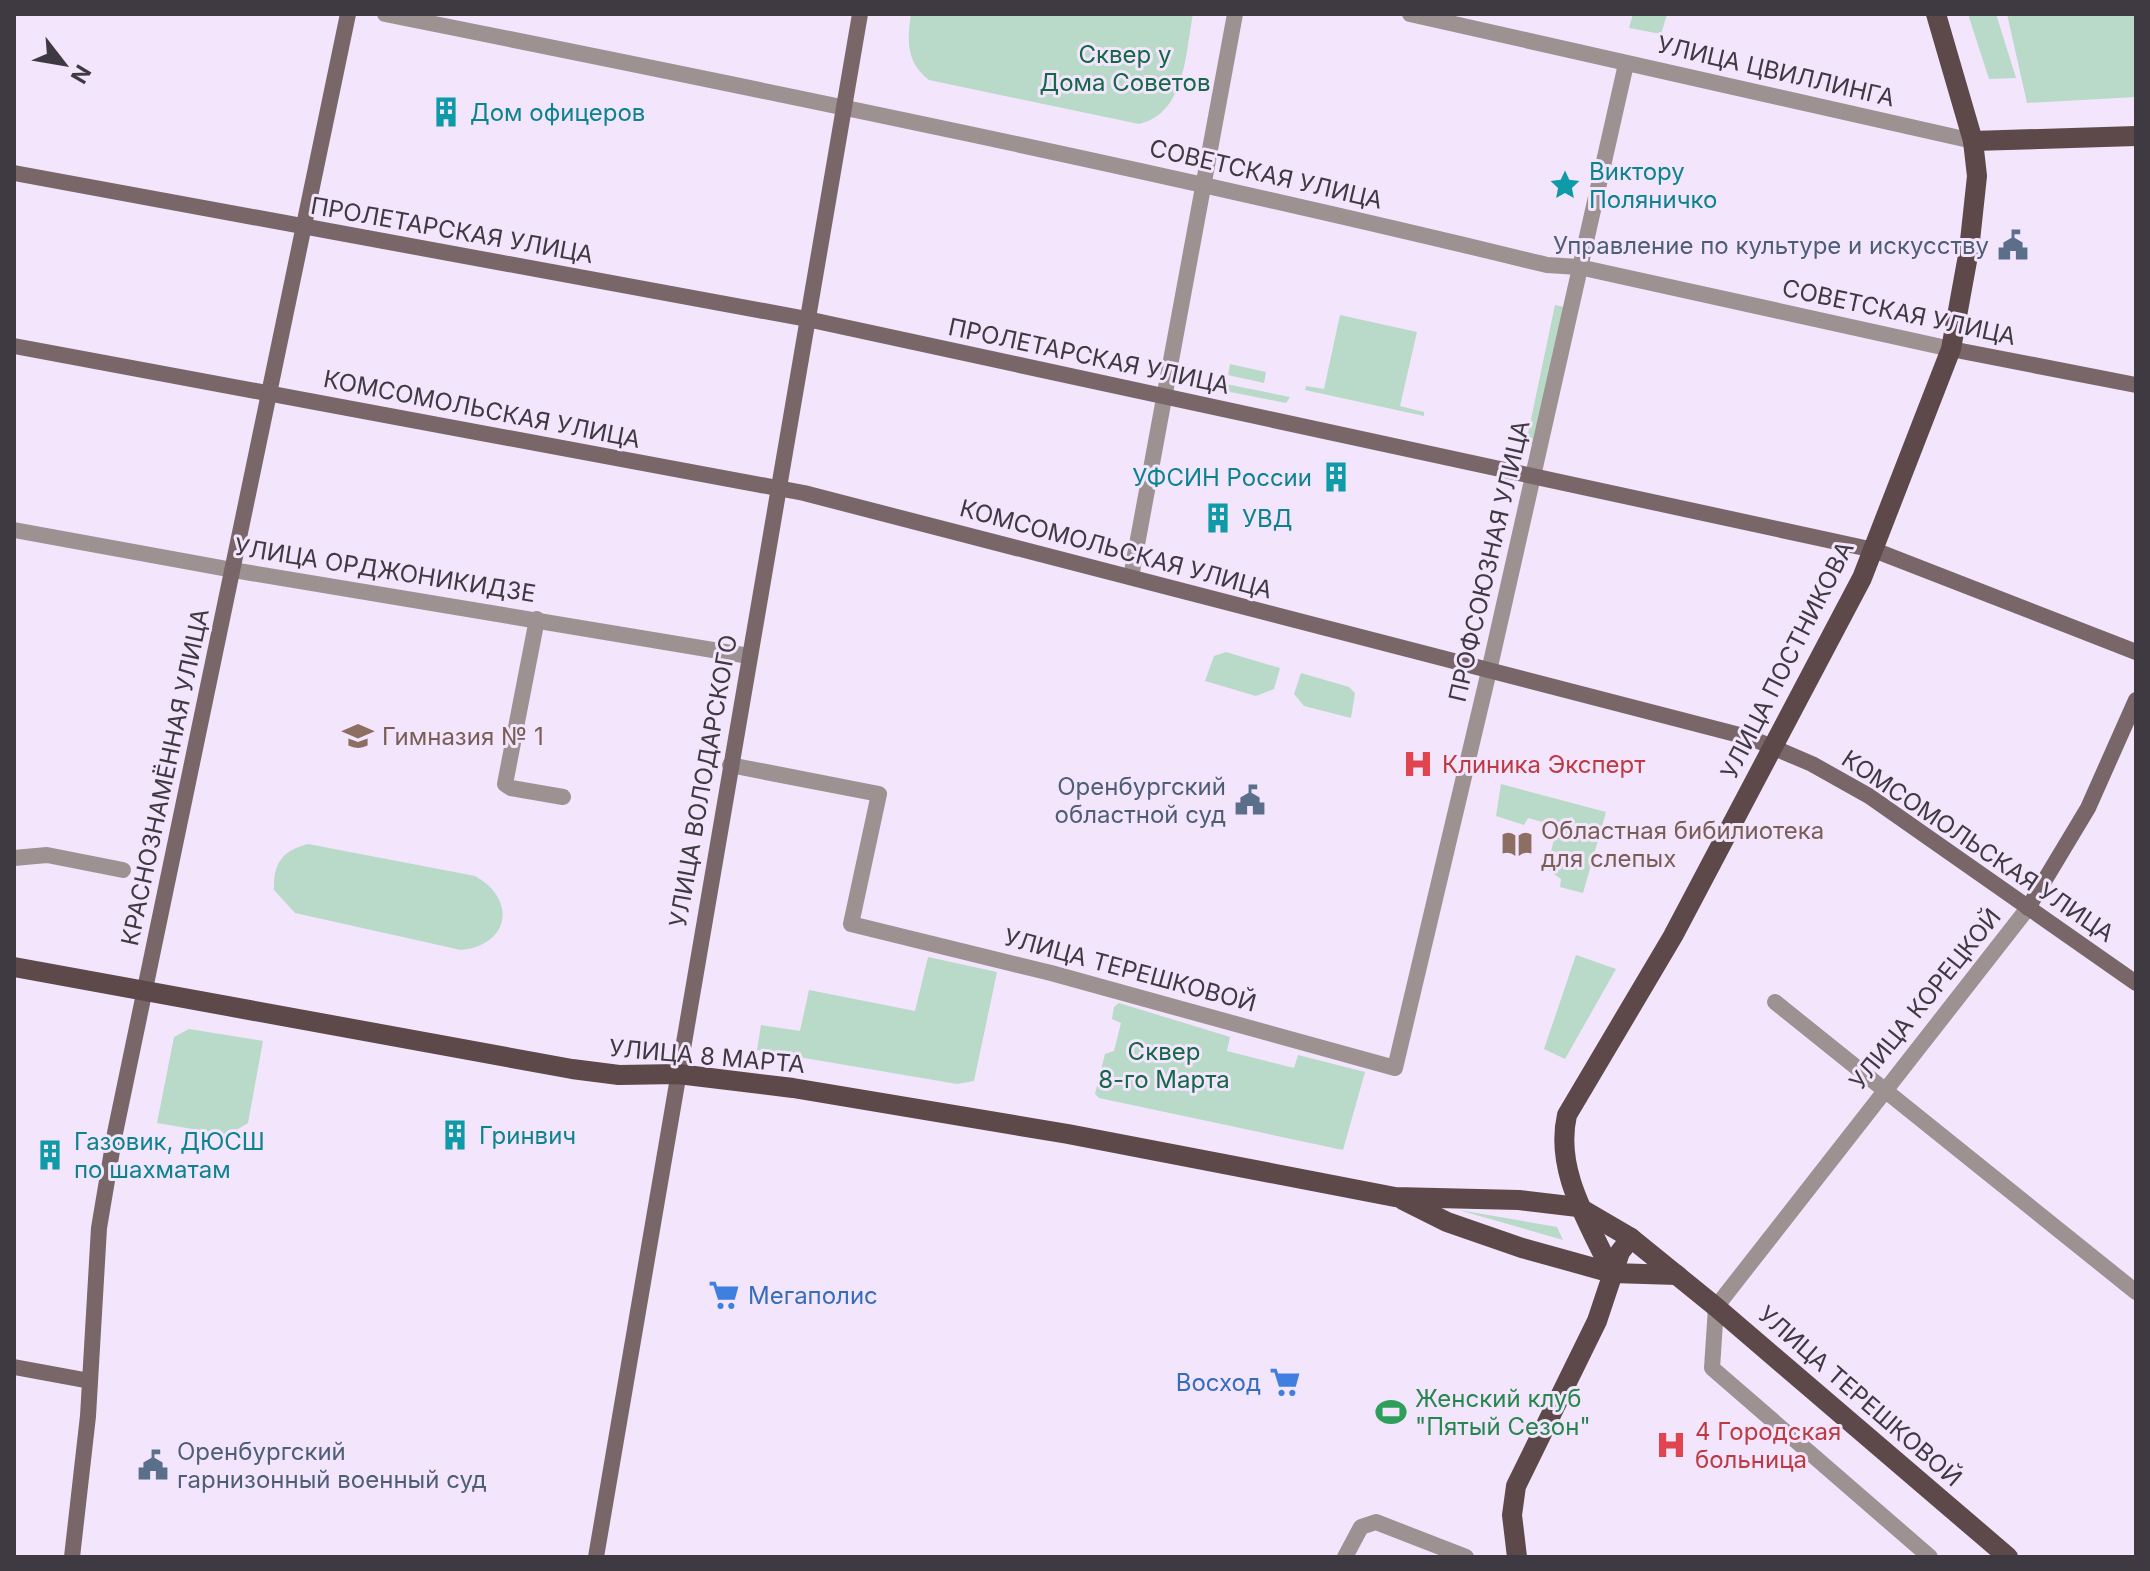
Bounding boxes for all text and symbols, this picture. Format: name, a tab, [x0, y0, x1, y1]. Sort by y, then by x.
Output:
north arrow	[24, 24, 104, 104]
street label: УЛИЦА ЦВИЛЛИНГА	[1654, 30, 1898, 112]
park label: Сквер у Дома Советов	[1040, 40, 1210, 97]
text: N	[66, 60, 97, 88]
building icon: Дом офицеров	[429, 95, 463, 129]
place label: Дом офицеров	[470, 98, 645, 127]
street label: СОВЕТСКАЯ УЛИЦА	[1147, 133, 1385, 215]
place label: Виктору Поляничко	[1589, 157, 1717, 214]
place icon: Виктору Поляничко	[1548, 168, 1582, 202]
street label: ПРОЛЕТАРСКАЯ УЛИЦА	[308, 191, 596, 269]
public building icon: Управление по культуре и искусству	[1996, 228, 2030, 262]
place label: Управление по культуре и искусству	[1553, 231, 1989, 260]
street label: СОВЕТСКАЯ УЛИЦА	[1780, 273, 2018, 351]
street label: ПРОЛЕТАРСКАЯ УЛИЦА	[946, 312, 1232, 400]
street label: КОМСОМОЛЬСКАЯ УЛИЦА	[321, 364, 643, 454]
street label: ПРОФСОЮЗНАЯ УЛИЦА	[1442, 417, 1536, 705]
building icon: УФСИН России	[1319, 460, 1353, 494]
place label: УФСИН России	[1132, 463, 1312, 492]
street label: КОМСОМОЛЬСКАЯ УЛИЦА	[957, 493, 1275, 605]
building icon: УВД	[1201, 501, 1235, 535]
place label: УВД	[1242, 504, 1292, 533]
street label: УЛИЦА ОРДЖОНИКИДЗЕ	[232, 532, 538, 608]
street label: УЛИЦА ПОСТНИКОВА	[1714, 536, 1860, 784]
street label: КРАСНОЗНАМЁННАЯ УЛИЦА	[115, 606, 215, 948]
street label: УЛИЦА ВОЛОДАРСКОГО	[663, 633, 743, 929]
school or university icon: Гимназия № 1	[341, 719, 375, 753]
place label: Гимназия № 1	[382, 722, 544, 751]
street label: КОМСОМОЛЬСКАЯ УЛИЦА	[1836, 744, 2120, 948]
hospital icon: Клиника Эксперт	[1401, 747, 1435, 781]
place label: Клиника Эксперт	[1442, 750, 1645, 779]
place label: Оренбургский областной суд	[1055, 772, 1226, 829]
public building icon: Оренбургский областной суд	[1233, 783, 1267, 817]
place label: Областная бибилиотека для слепых	[1541, 816, 1824, 873]
library icon: Областная бибилиотека для слепых	[1500, 827, 1534, 861]
street label: УЛИЦА КОРЕЦКОЙ	[1842, 902, 2007, 1095]
street label: УЛИЦА ТЕРЕШКОВОЙ	[1001, 921, 1260, 1018]
street label: УЛИЦА 8 МАРТА	[608, 1033, 806, 1079]
park label: Сквер 8-го Марта	[1098, 1037, 1230, 1094]
building icon: Гринвич	[438, 1118, 472, 1152]
place label: Гринвич	[479, 1121, 576, 1150]
place label: Газовик, ДЮСШ по шахматам	[74, 1127, 265, 1184]
building icon: Газовик, ДЮСШ по шахматам	[33, 1138, 67, 1172]
supermarket icon: Мегаполис	[707, 1278, 741, 1312]
place label: Мегаполис	[748, 1281, 878, 1310]
street label: УЛИЦА ТЕРЕШКОВОЙ	[1752, 1299, 1968, 1492]
supermarket icon: Восход	[1268, 1365, 1302, 1399]
place label: Восход	[1176, 1368, 1261, 1397]
place label: Женский клуб "Пятый Сезон"	[1415, 1384, 1591, 1441]
sports icon: Женский клуб "Пятый Сезон"	[1374, 1395, 1408, 1429]
place label: 4 Городская больница	[1695, 1417, 1841, 1474]
hospital icon: 4 Городская больница	[1654, 1428, 1688, 1462]
place label: Оренбургский гарнизонный военный суд	[177, 1437, 487, 1494]
public building icon: Оренбургский гарнизонный военный суд	[136, 1448, 170, 1482]

